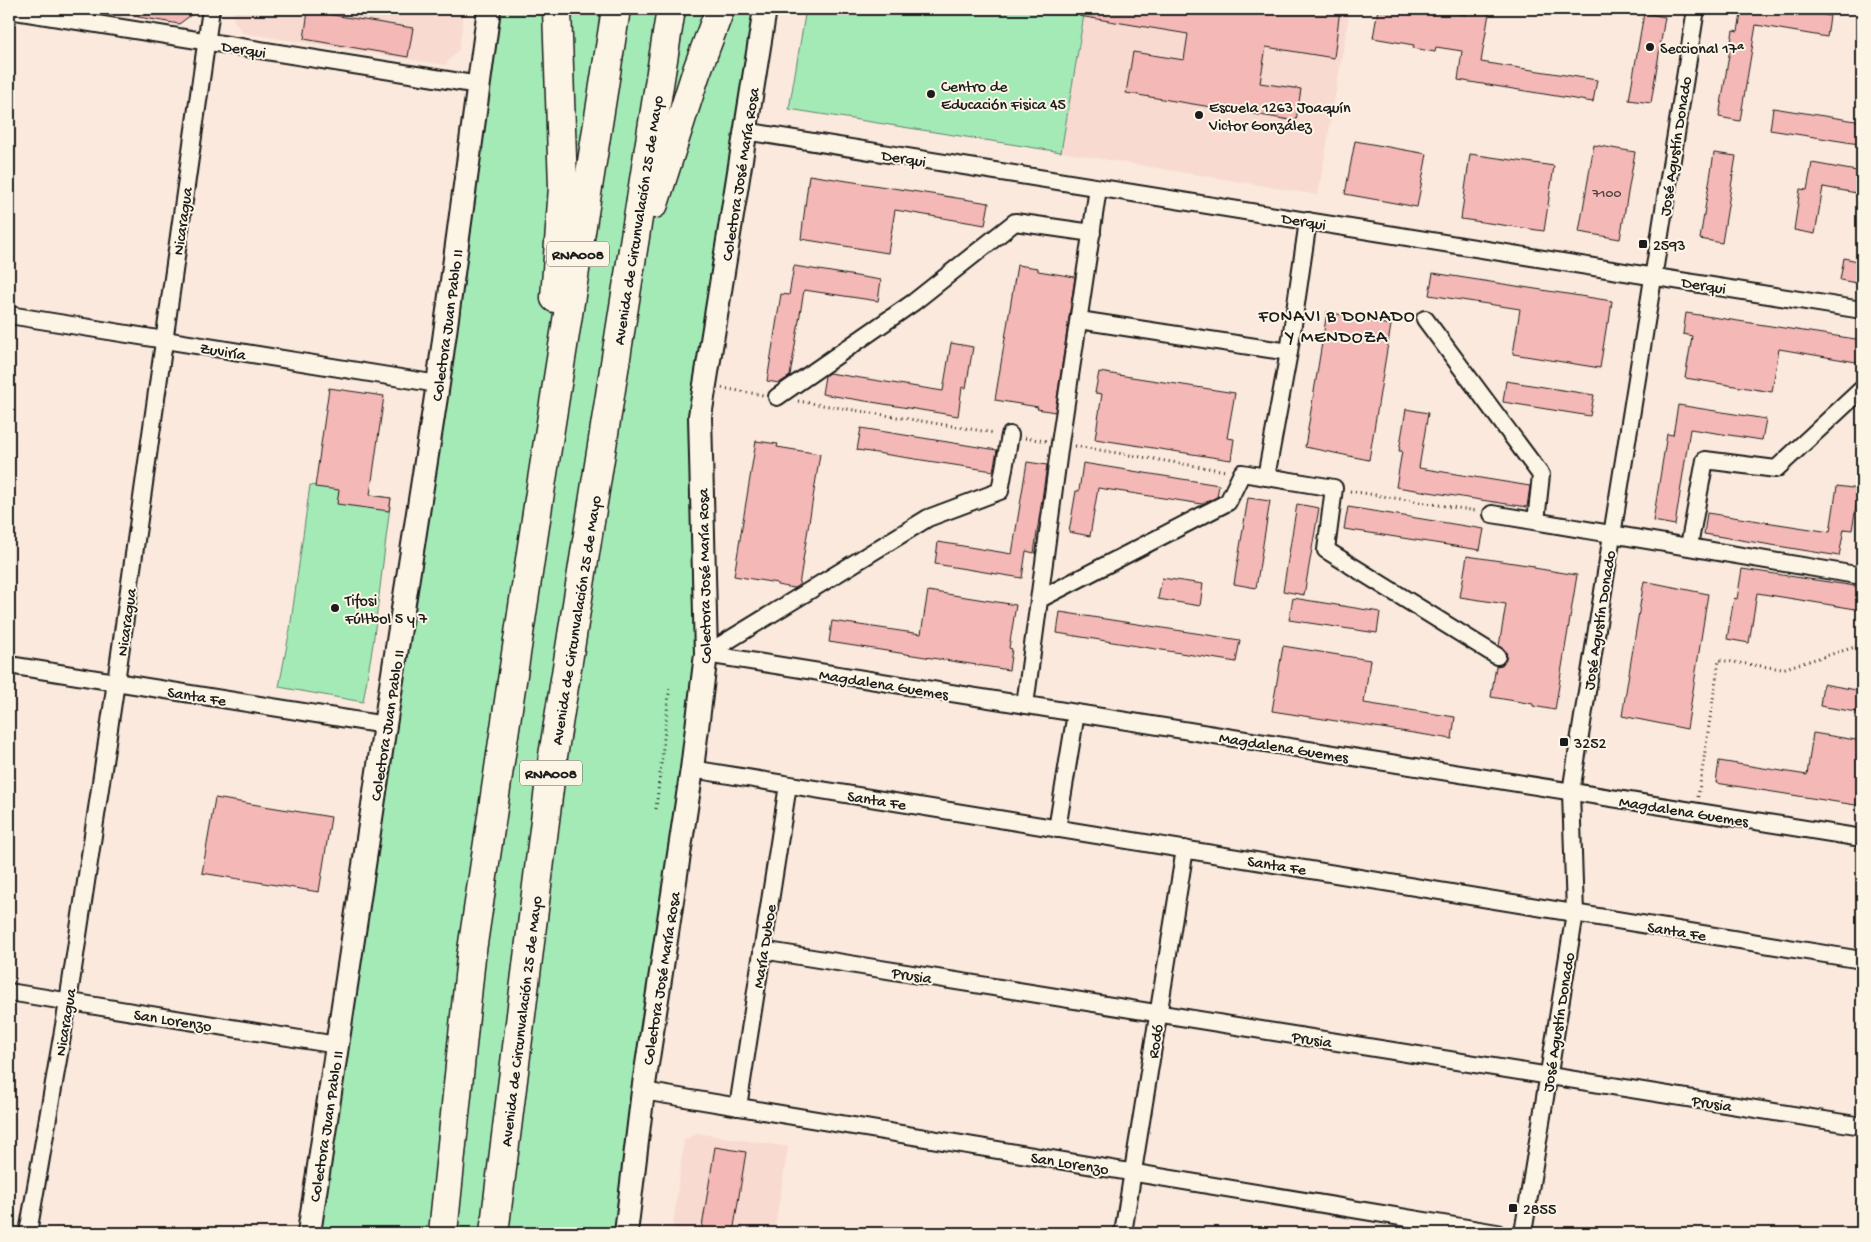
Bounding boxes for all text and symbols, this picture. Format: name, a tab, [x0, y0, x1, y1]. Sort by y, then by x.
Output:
street label: Derqui	[219, 38, 267, 64]
marker: Seccional 17ª	[1644, 41, 1656, 53]
place label: Seccional 17ª	[1660, 41, 1745, 60]
street label: José Agustín Donado	[1657, 75, 1698, 218]
place label: Centro de Educación Fisica 45	[941, 79, 1066, 116]
street label: Colectora José María Rosa	[719, 85, 766, 263]
marker: Centro de Educación Fisica 45	[925, 88, 937, 100]
street label: Avenida de Circunvalación 25 de Mayo	[611, 95, 670, 347]
place label: Escuela 1263 Joaquín Victor González	[1208, 100, 1351, 137]
marker: Escuela 1263 Joaquín Victor González	[1193, 109, 1205, 121]
street label: Derqui	[879, 147, 927, 173]
street label: Nicaragua	[170, 185, 199, 257]
house number: 7100	[1592, 186, 1621, 203]
street label: Derqui	[1279, 210, 1327, 236]
marker: 2593	[1637, 238, 1649, 250]
place label: 2593	[1653, 238, 1686, 257]
road number: RNA008	[547, 242, 609, 266]
street label: Colectora Juan Pablo II	[429, 248, 470, 403]
street label: Derqui	[1679, 274, 1727, 300]
district label: FONAVI B DONADO Y MENDOZA	[1258, 307, 1416, 349]
street label: Zuviría	[198, 340, 248, 367]
street label: Colectora José María Rosa	[695, 487, 718, 664]
street label: Avenida de Circunvalación 25 de Mayo	[549, 495, 608, 747]
street label: José Agustín Donado	[1581, 549, 1622, 692]
street label: Nicaragua	[114, 586, 143, 658]
place label: Tifosi Fúltbol 5 y 7	[344, 593, 428, 630]
marker: Tifosi Fúltbol 5 y 7	[329, 602, 341, 614]
street label: Colectora Juan Pablo II	[368, 648, 411, 803]
street label: Magdalena Guemes	[817, 667, 951, 706]
street label: Santa Fe	[166, 684, 228, 713]
street label: Magdalena Guemes	[1217, 730, 1351, 769]
marker: 3252	[1558, 736, 1570, 748]
place label: 3252	[1573, 736, 1607, 755]
road number: RNA008	[520, 760, 582, 786]
street label: Santa Fe	[846, 788, 908, 817]
street label: Magdalena Guemes	[1617, 794, 1751, 833]
street label: Santa Fe	[1246, 853, 1308, 882]
street label: Colectora José María Rosa	[640, 889, 687, 1067]
street label: Avenida de Circunvalación 25 de Mayo	[499, 895, 548, 1148]
street label: María Duboe	[750, 902, 783, 990]
street label: Santa Fe	[1646, 919, 1708, 948]
street label: José Agustín Donado	[1540, 951, 1581, 1094]
street label: Prusia	[889, 965, 934, 990]
street label: Nicaragua	[53, 986, 82, 1058]
street label: San Lorenzo	[132, 1007, 213, 1038]
street label: Rodó	[1145, 1023, 1170, 1060]
street label: Prusia	[1289, 1029, 1334, 1054]
street label: Colectora Juan Pablo II	[307, 1049, 350, 1204]
street label: Prusia	[1689, 1093, 1734, 1118]
street label: San Lorenzo	[1029, 1150, 1110, 1181]
marker: 2855	[1507, 1202, 1519, 1214]
place label: 2855	[1523, 1202, 1556, 1221]

